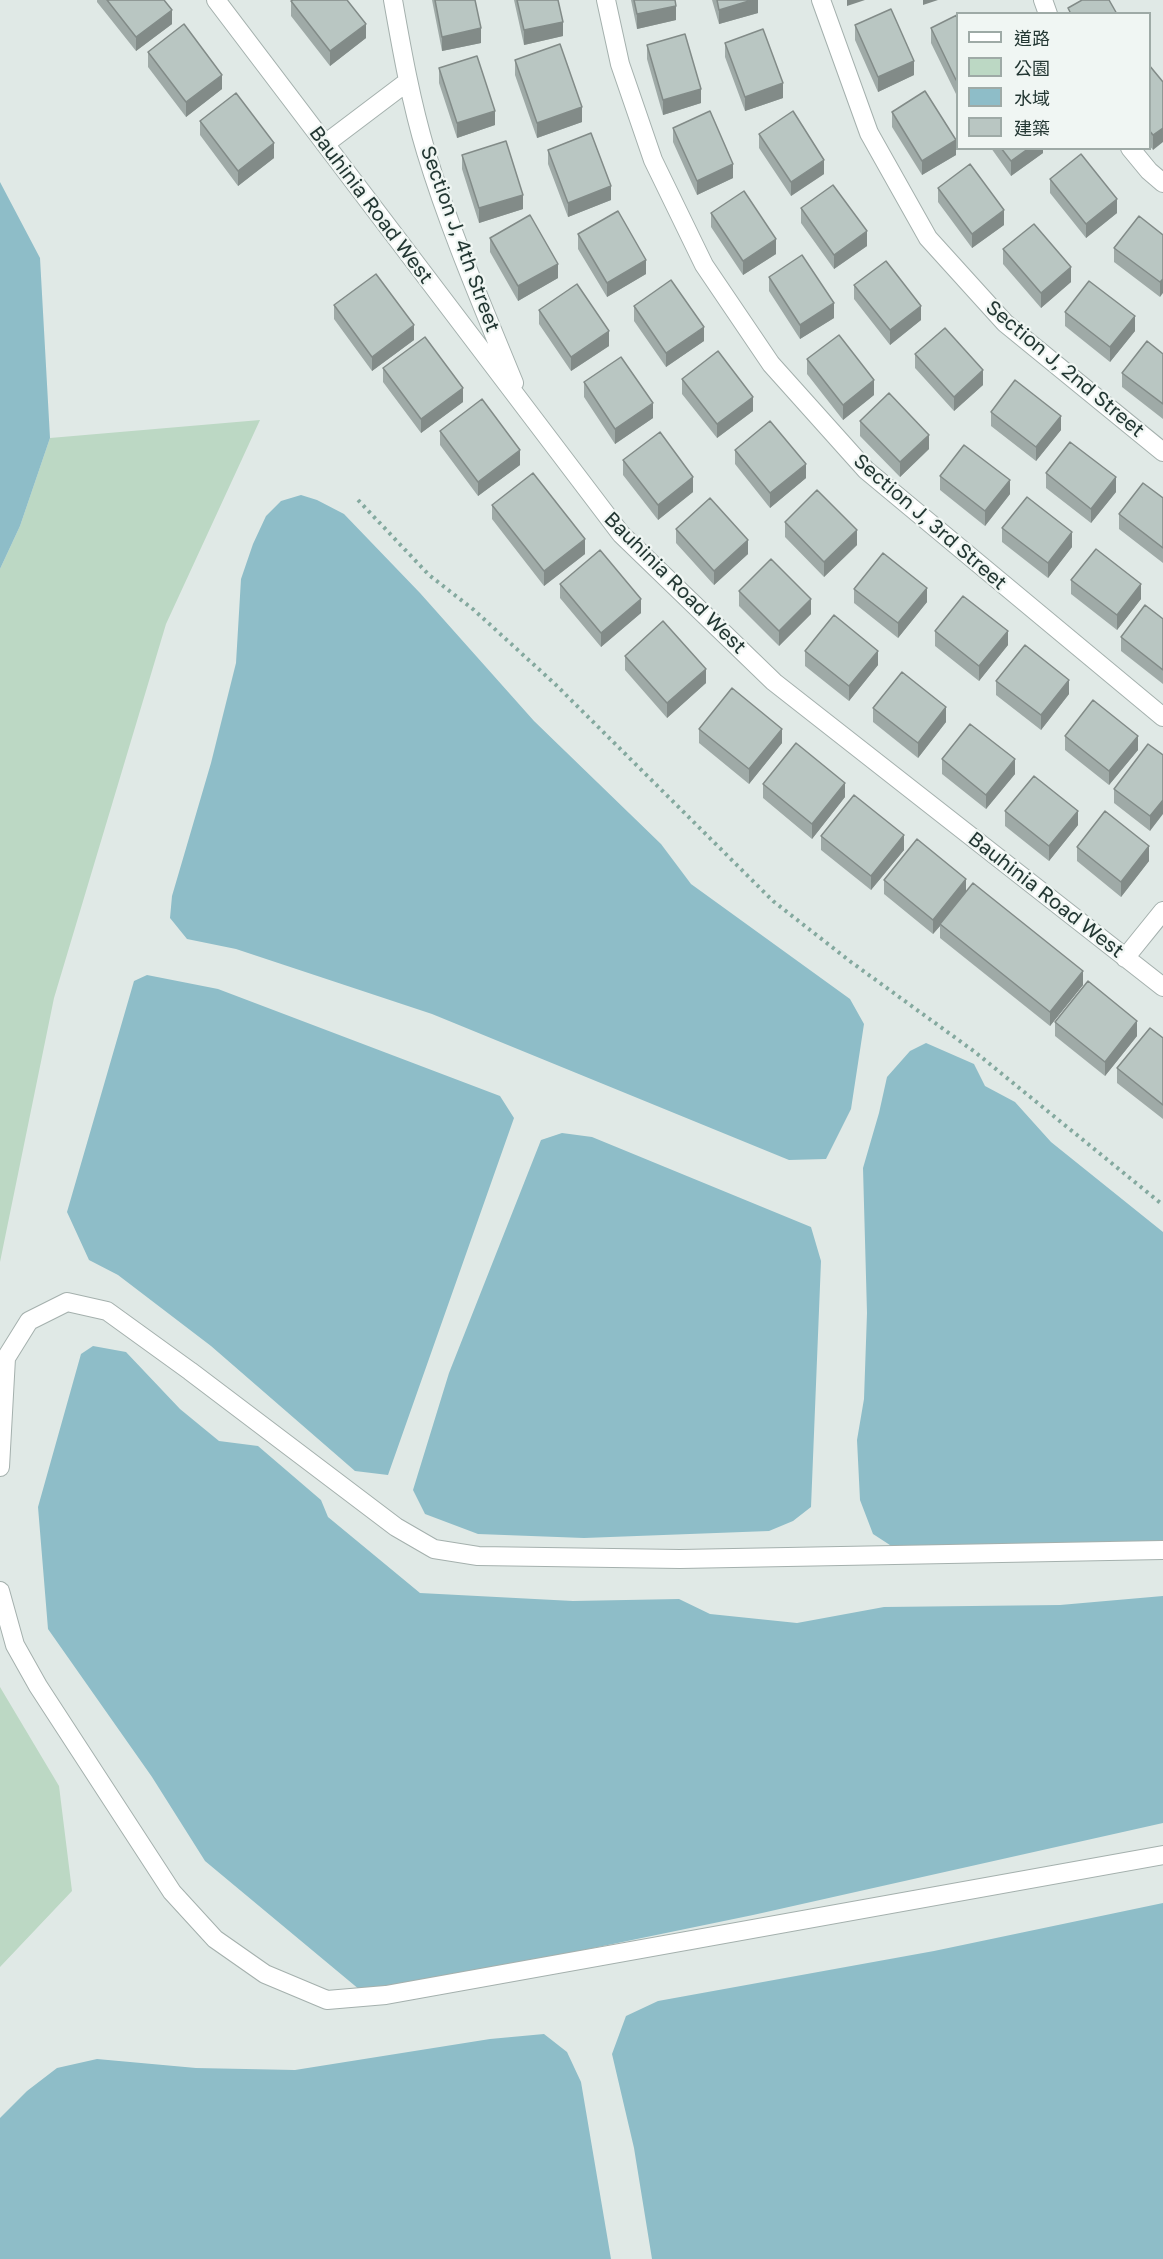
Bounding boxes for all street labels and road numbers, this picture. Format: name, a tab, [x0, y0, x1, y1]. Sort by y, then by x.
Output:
street label: Bauhinia Road West	[304, 122, 438, 288]
street label: Section J, 4th Street	[415, 143, 505, 335]
street label: Section J, 2nd Street	[981, 296, 1149, 442]
street label: Section J, 3rd Street	[848, 449, 1012, 595]
street label: Bauhinia Road West	[599, 507, 751, 659]
street label: Bauhinia Road West	[963, 827, 1129, 963]

